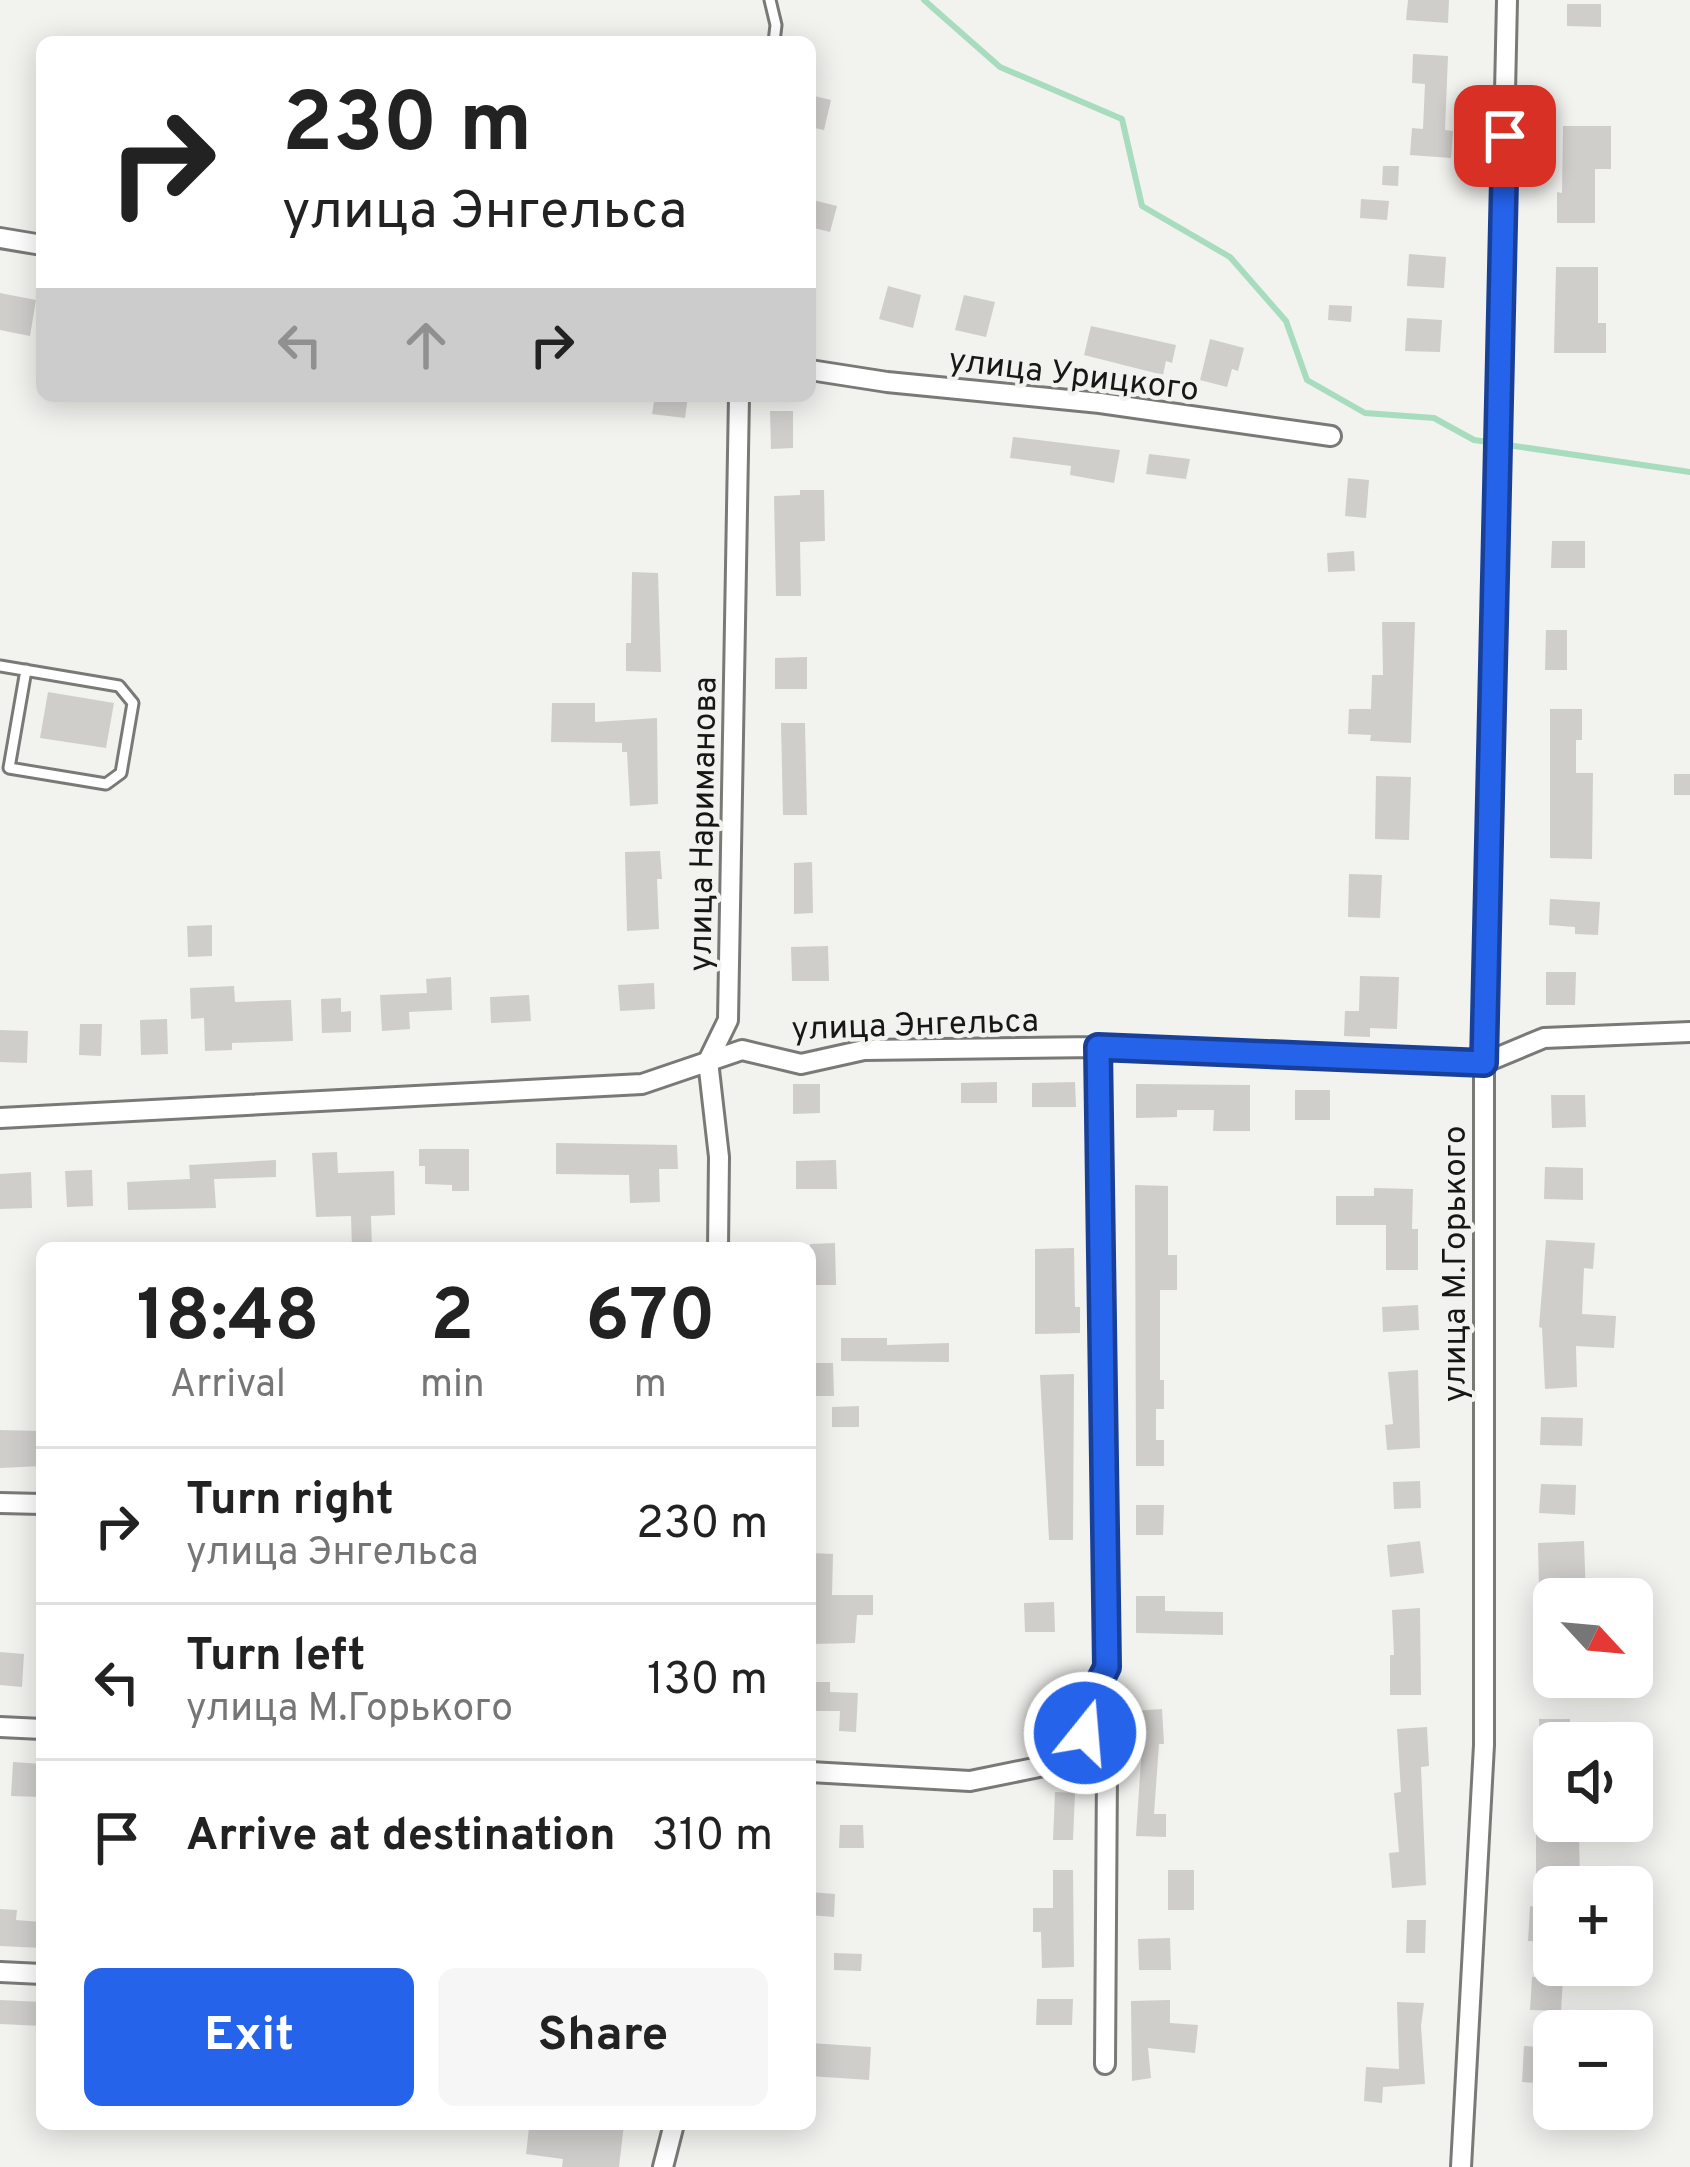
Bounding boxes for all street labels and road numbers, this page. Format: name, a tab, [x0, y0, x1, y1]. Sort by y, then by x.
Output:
street label: улица Урицкого	[946, 341, 1201, 413]
street label: улица Нариманова	[681, 676, 729, 972]
street label: улица Энгельса	[791, 1002, 1040, 1052]
street label: улица М.Горького	[1436, 1126, 1478, 1402]

